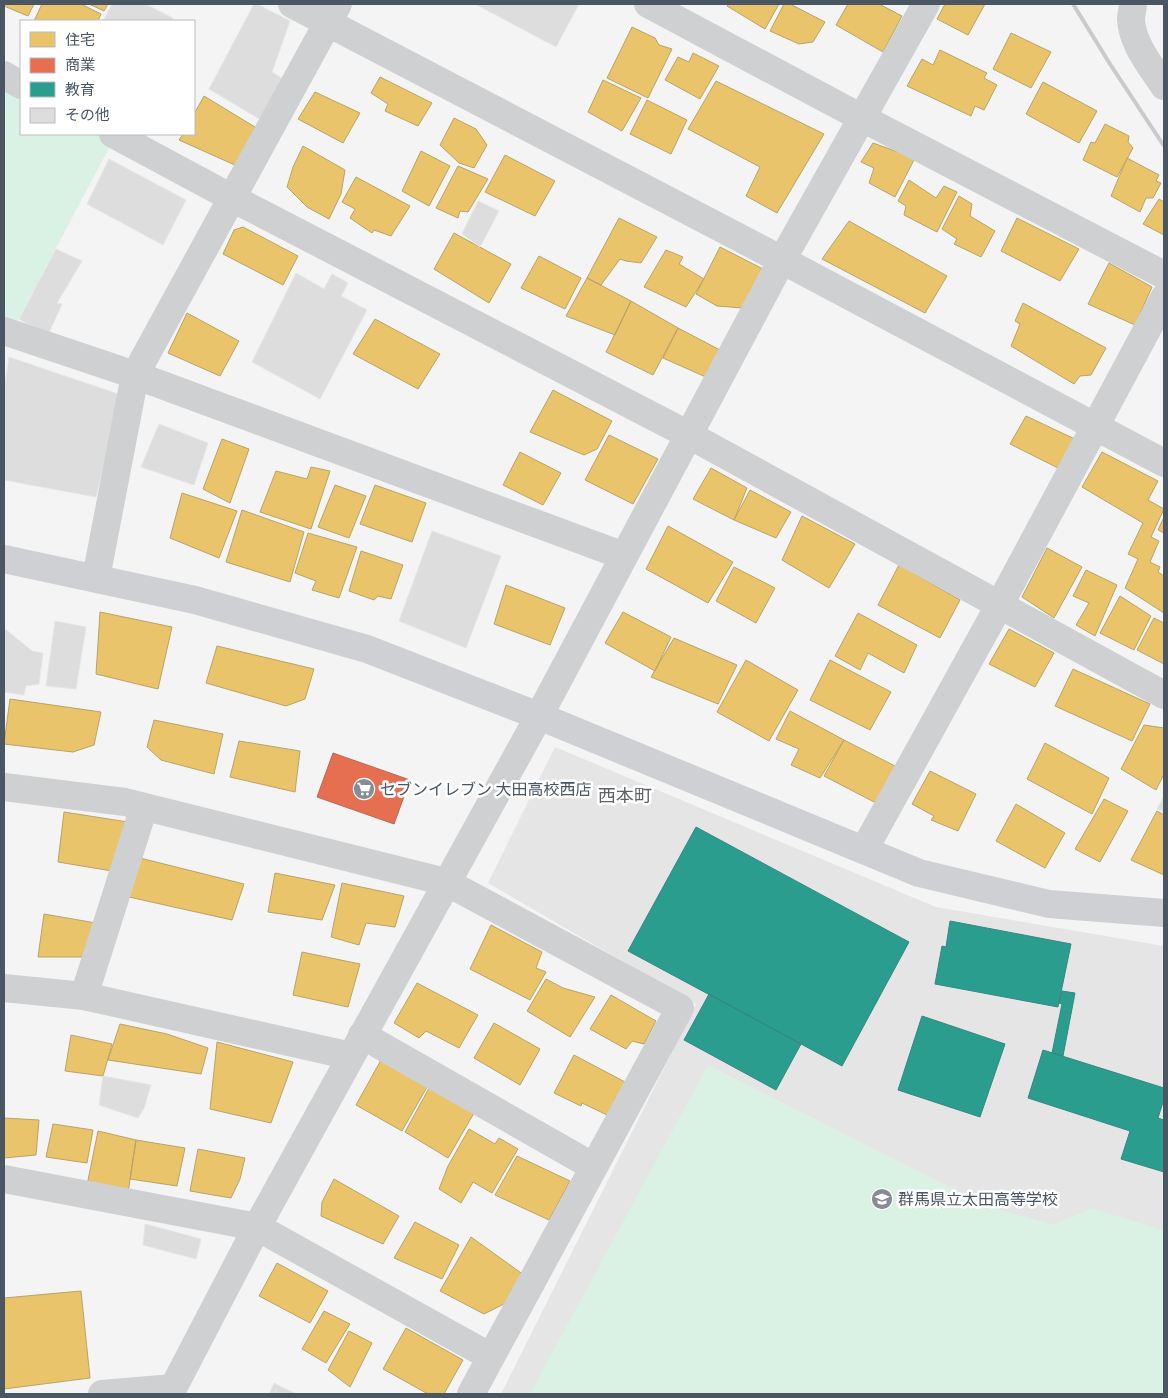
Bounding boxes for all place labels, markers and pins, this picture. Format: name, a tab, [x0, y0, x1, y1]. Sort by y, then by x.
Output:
supermarket icon: セブンイレブン 大田高校西店	[352, 777, 376, 801]
place label: セブンイレブン 大田高校西店	[380, 780, 592, 799]
school or university icon: 群馬県立太田高等学校	[870, 1187, 894, 1211]
place label: 群馬県立太田高等学校	[898, 1190, 1058, 1209]

